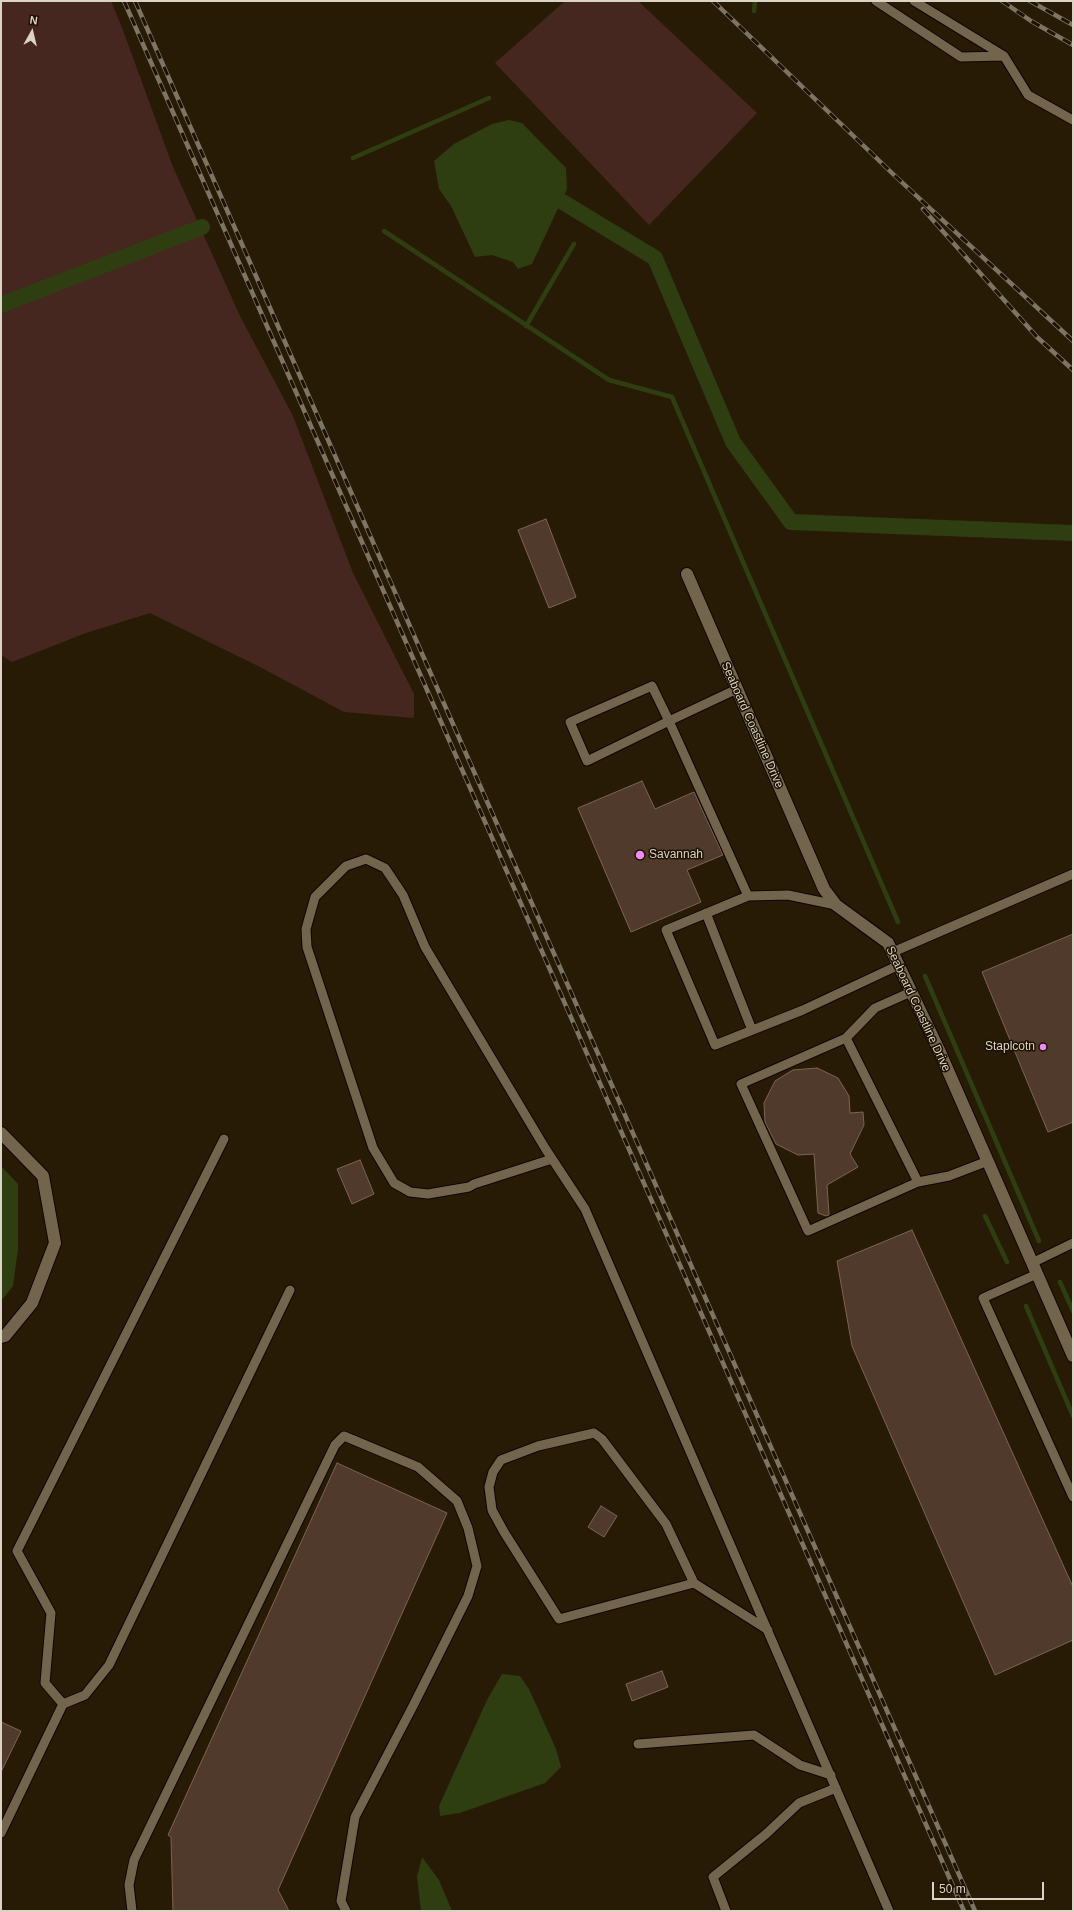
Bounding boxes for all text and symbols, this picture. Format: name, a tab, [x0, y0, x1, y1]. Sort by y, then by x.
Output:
north arrow	[12, 12, 52, 52]
text: N	[29, 14, 38, 27]
street label: Seaboard Coastline Drive	[718, 660, 786, 790]
place label: Savannah	[649, 848, 703, 862]
marker: Savannah	[634, 849, 646, 861]
street label: Seaboard Coastline Drive	[883, 944, 953, 1074]
place label: Staplcotn	[985, 1040, 1035, 1054]
marker: Staplcotn	[1038, 1042, 1048, 1052]
scale bar	[934, 1874, 1046, 1900]
text: 50 m	[939, 1882, 966, 1896]

